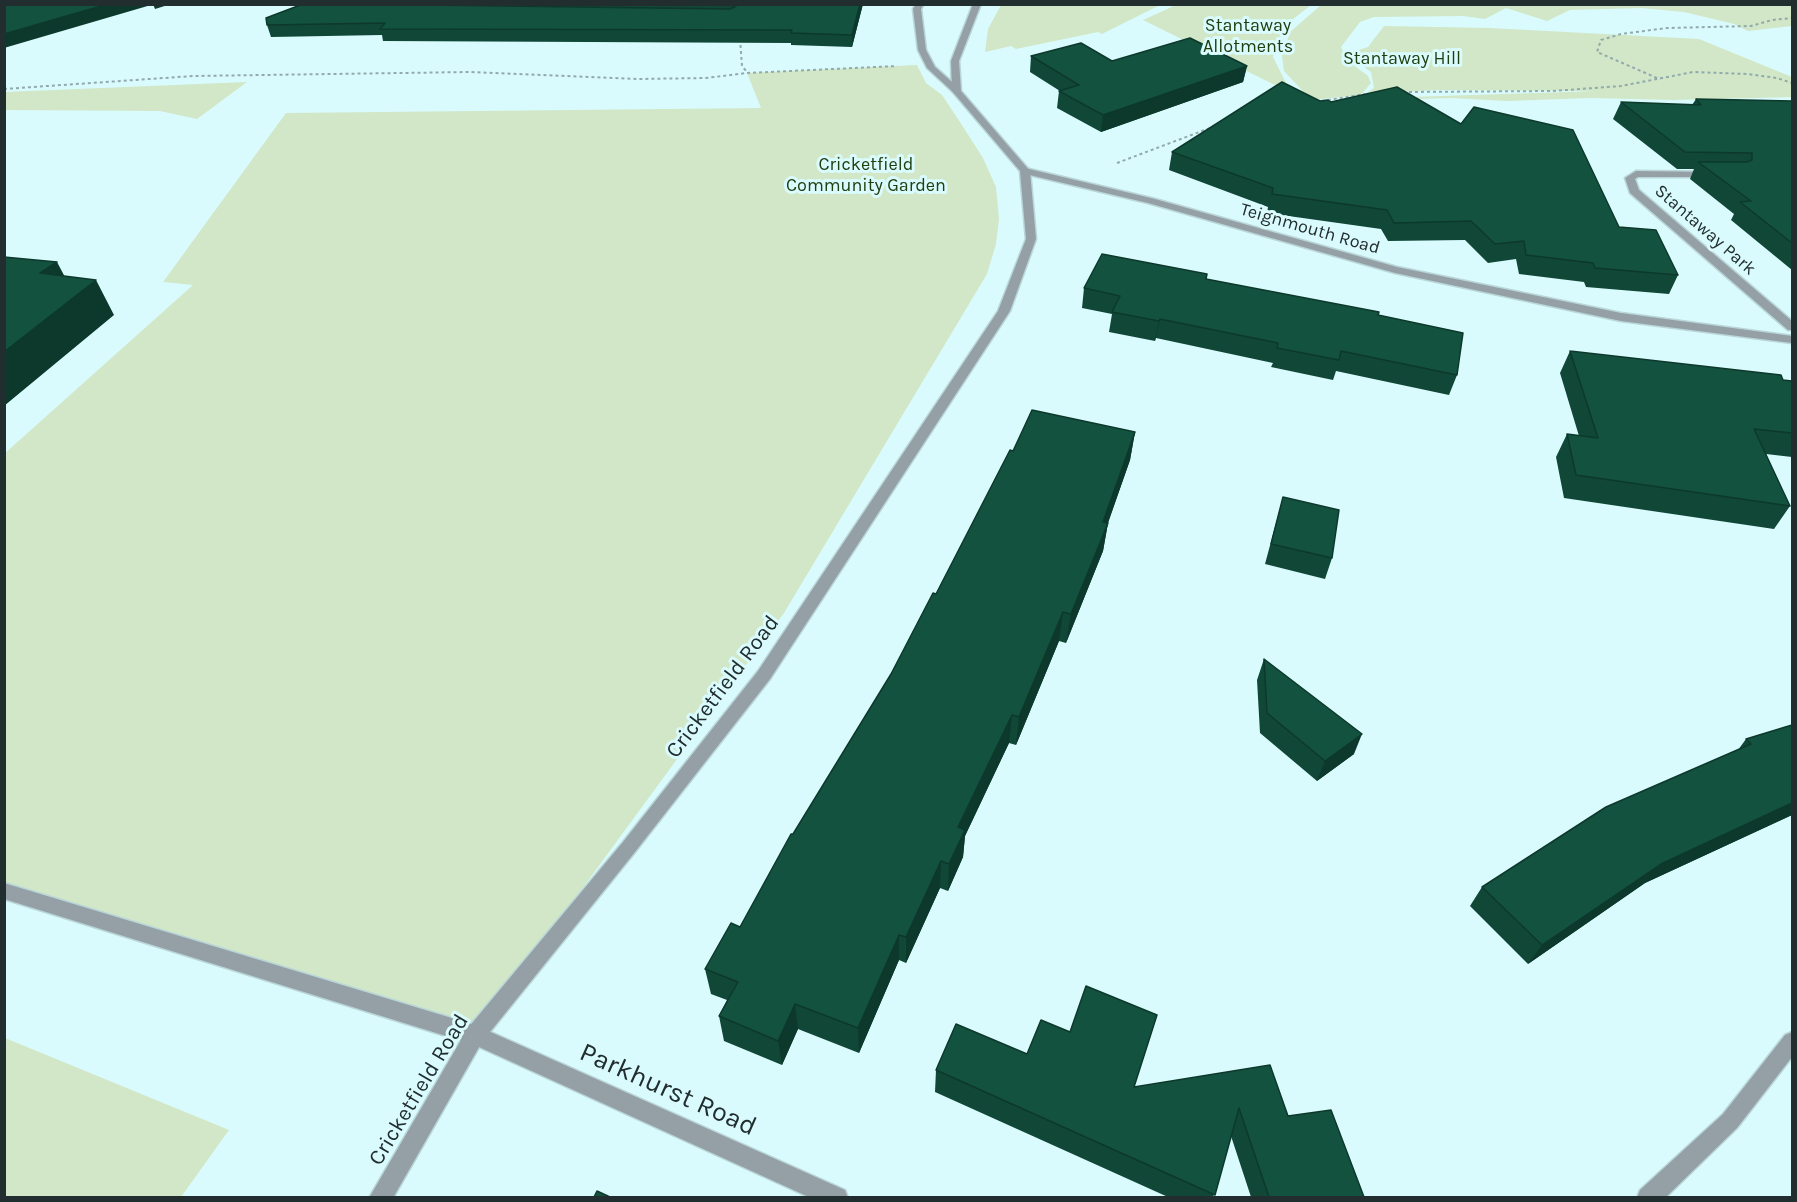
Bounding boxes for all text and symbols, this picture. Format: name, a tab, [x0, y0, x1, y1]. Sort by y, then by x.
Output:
park label: Stantaway Allotments	[1203, 15, 1293, 57]
park label: Stantaway Hill	[1343, 48, 1461, 70]
park label: Cricketfield Community Garden	[786, 154, 946, 196]
street label: Stantaway Park	[1650, 180, 1760, 280]
street label: Teignmouth Road	[1238, 199, 1382, 259]
street label: Cricketfield Road	[661, 610, 785, 764]
street label: Cricketfield Road	[363, 1010, 475, 1170]
street label: Parkhurst Road	[575, 1037, 761, 1143]

